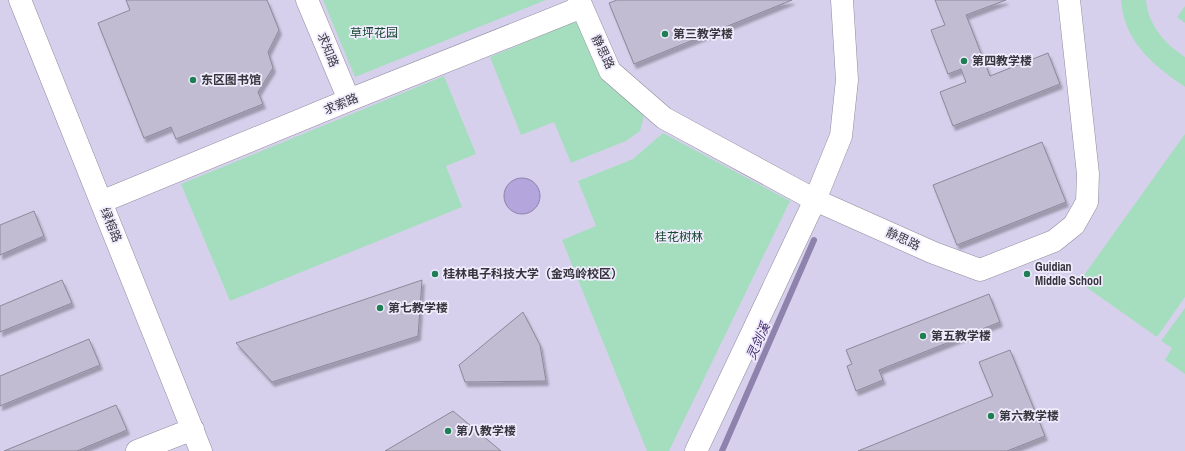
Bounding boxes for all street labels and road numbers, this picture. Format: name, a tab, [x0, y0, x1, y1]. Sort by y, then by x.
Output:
street label: 求知路	[314, 30, 342, 70]
street label: 静思路	[588, 32, 618, 72]
street label: 求索路	[321, 90, 361, 118]
street label: 绿榕路	[97, 205, 125, 245]
street label: 静思路	[883, 224, 923, 254]

